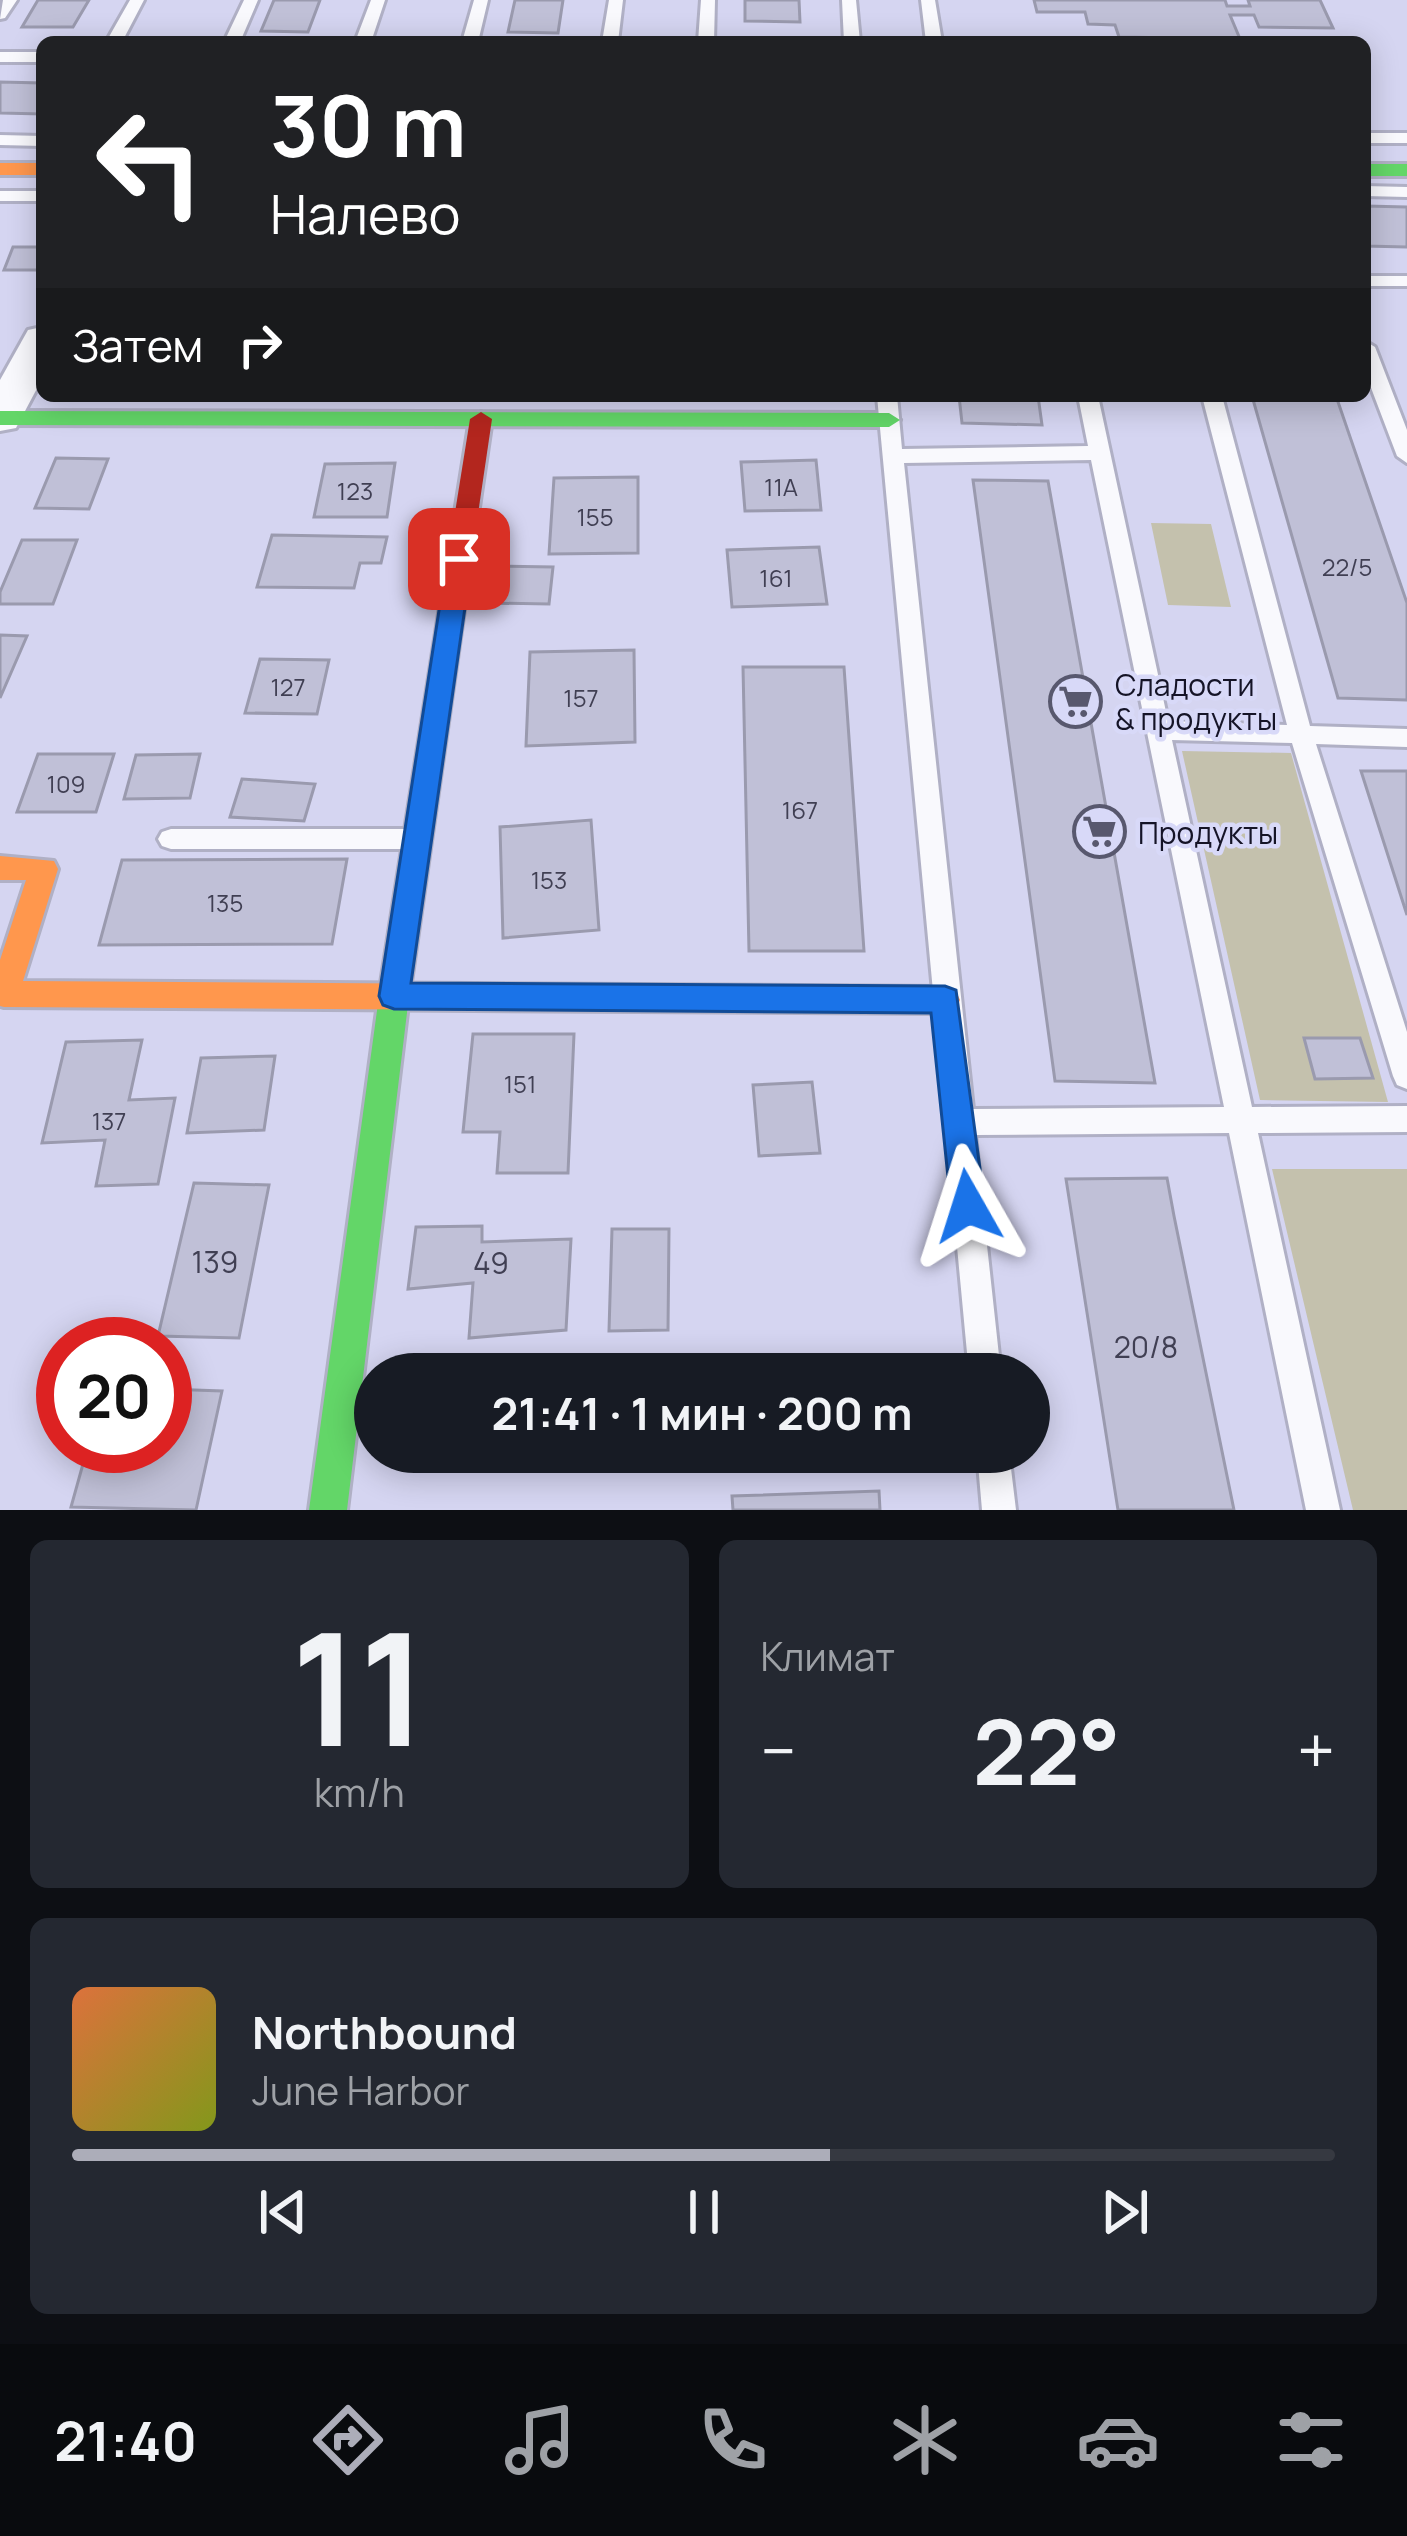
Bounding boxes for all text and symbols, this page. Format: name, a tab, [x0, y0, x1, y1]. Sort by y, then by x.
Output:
text: 30 m	[270, 67, 466, 182]
icon: left	[72, 84, 228, 240]
text: Налево	[270, 176, 460, 250]
icon: right	[227, 312, 293, 378]
text: Затем	[72, 314, 203, 376]
house number: 11А	[764, 470, 798, 503]
house number: 123	[337, 474, 373, 507]
house number: 155	[576, 500, 614, 533]
pin	[408, 508, 510, 610]
icon: arrive	[426, 526, 492, 592]
house number: 22/5	[1322, 550, 1372, 583]
house number: 161	[759, 561, 793, 594]
place label: Сладости & продукты	[1115, 664, 1277, 739]
house number: 127	[270, 670, 306, 703]
supermarket icon: Сладости & продукты	[1048, 673, 1104, 729]
house number: 157	[563, 681, 599, 714]
house number: 109	[47, 767, 85, 800]
house number: 167	[782, 793, 818, 826]
supermarket icon: Продукты	[1071, 804, 1127, 860]
place label: Продукты	[1138, 812, 1278, 853]
house number: 153	[531, 863, 567, 896]
house number: 135	[207, 886, 243, 919]
house number: 151	[504, 1067, 536, 1100]
house number: 137	[92, 1104, 126, 1137]
position arrow	[905, 1143, 1031, 1269]
house number: 139	[192, 1241, 238, 1282]
house number: 49	[473, 1242, 509, 1283]
speed limit sign: 20	[36, 1317, 192, 1473]
house number: 20/8	[1114, 1326, 1178, 1367]
text: 21:41 · 1 мин · 200 m	[491, 1382, 913, 1444]
text: 11	[291, 1580, 428, 1793]
text: Климат	[761, 1629, 895, 1683]
text: 22°	[973, 1689, 1120, 1812]
text: −	[761, 1705, 796, 1795]
text: +	[1297, 1705, 1335, 1795]
text: km/h	[314, 1765, 405, 1819]
text: Northbound	[252, 2001, 517, 2063]
text: June Harbor	[252, 2063, 470, 2117]
icon: previous	[250, 2179, 316, 2245]
icon: pause	[671, 2179, 737, 2245]
icon: next	[1092, 2179, 1158, 2245]
icon: directions	[306, 2398, 390, 2482]
icon: music	[498, 2398, 582, 2482]
icon: phone	[691, 2398, 775, 2482]
icon: climate	[883, 2398, 967, 2482]
icon: car	[1076, 2398, 1160, 2482]
icon: filters	[1269, 2398, 1353, 2482]
text: 21:40	[54, 2403, 197, 2477]

